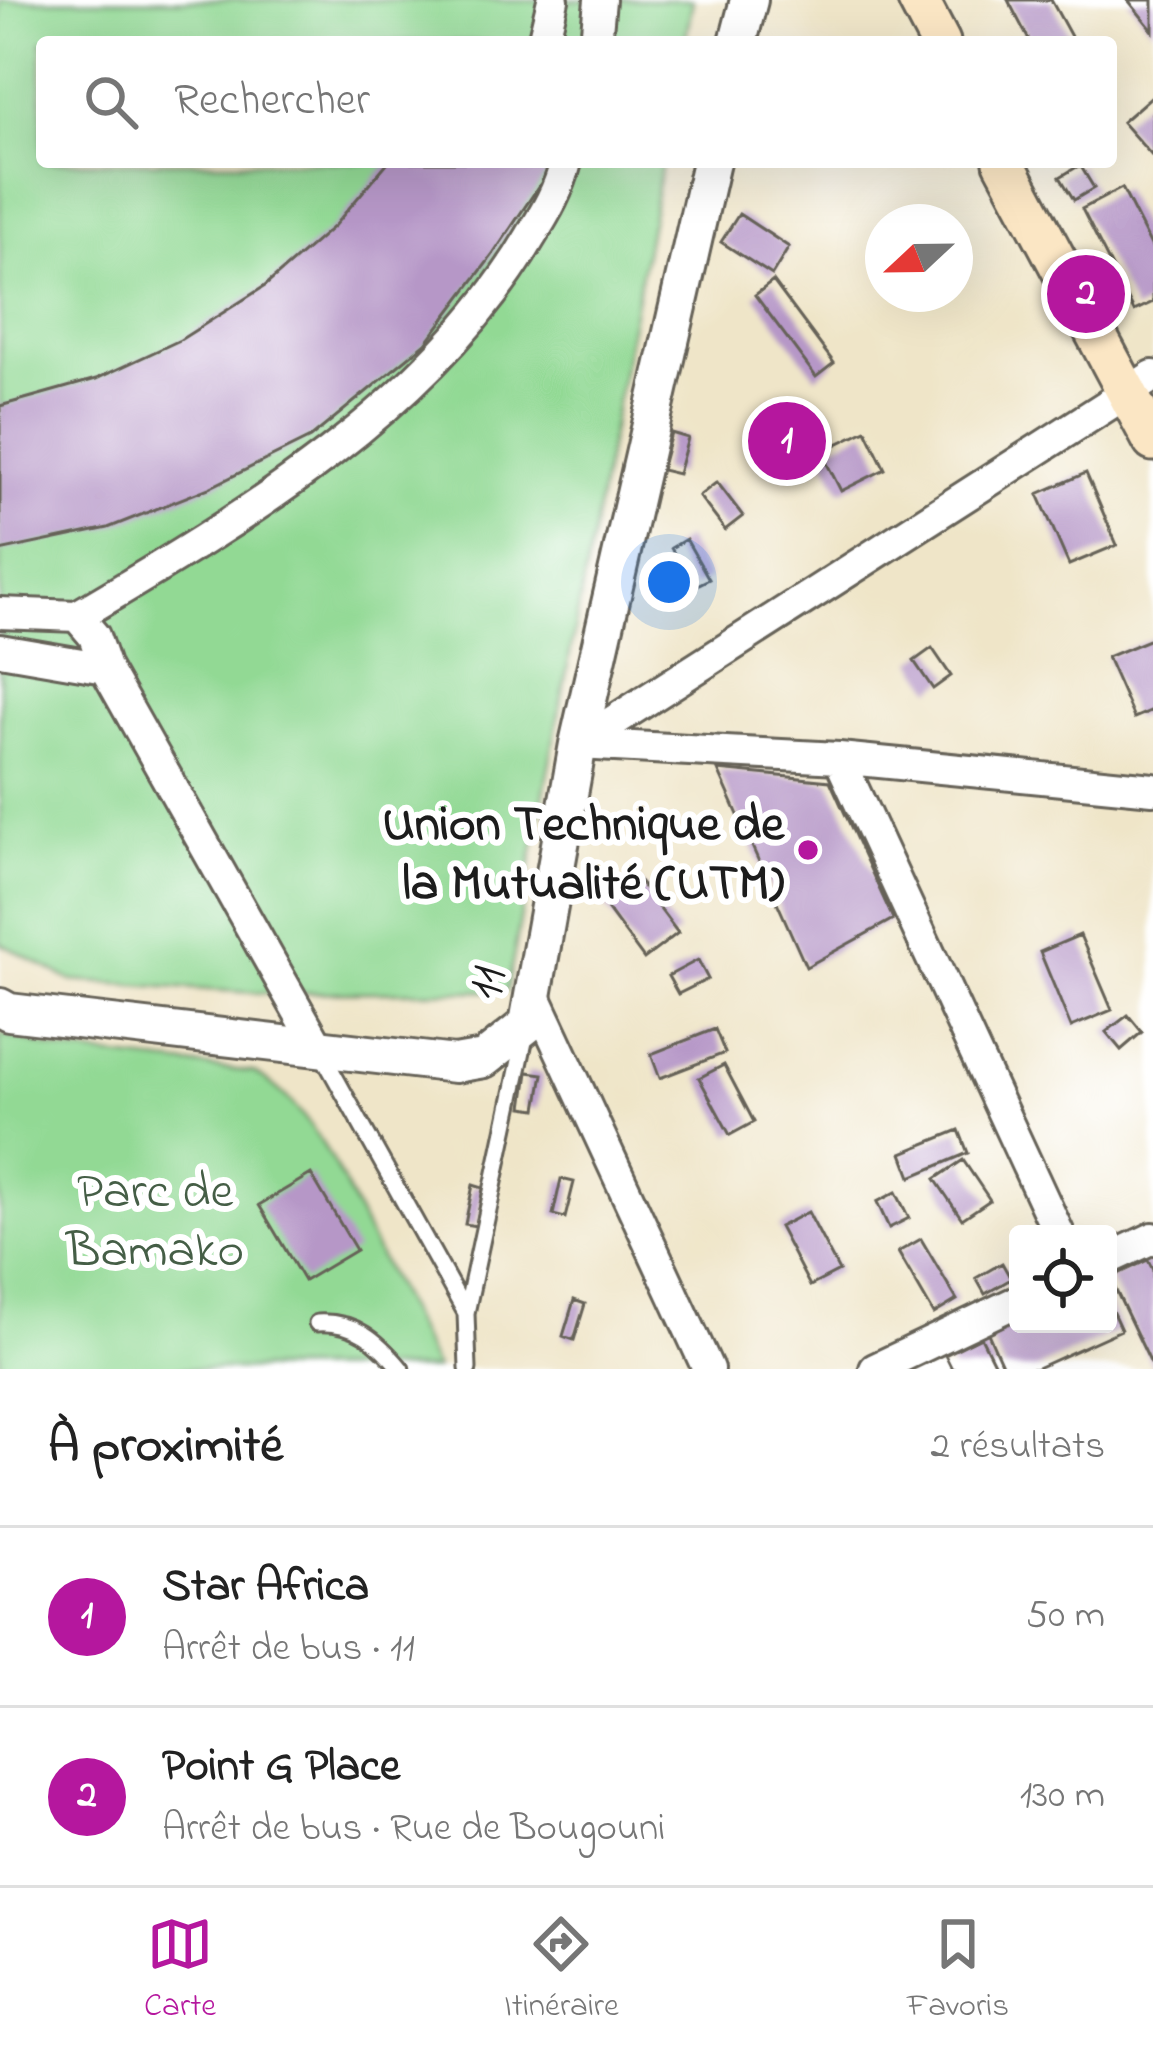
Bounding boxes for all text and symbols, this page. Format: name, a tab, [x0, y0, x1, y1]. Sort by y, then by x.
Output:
search box	[36, 36, 1117, 168]
icon: search	[78, 69, 144, 135]
text: Rechercher	[174, 69, 370, 135]
north arrow	[865, 204, 973, 312]
pin: 2	[1047, 249, 1125, 339]
pin: 1	[748, 396, 826, 486]
your location	[639, 552, 699, 612]
place label: Union Technique de la Mutualité (UTM)	[382, 789, 785, 923]
marker: Union Technique de la Mutualité (UTM)	[795, 837, 821, 863]
street label: 11	[450, 960, 529, 1005]
park label: Parc de Bamako	[64, 1156, 244, 1290]
map controls	[1009, 1225, 1117, 1333]
button: locate	[1009, 1225, 1117, 1333]
text: À proximité	[48, 1410, 283, 1485]
text: 2 résultats	[931, 1419, 1105, 1476]
text: Star Africa	[162, 1555, 369, 1621]
text: 1	[81, 1588, 93, 1645]
text: 50 m	[1026, 1588, 1105, 1645]
text: Arrêt de bus · 11	[162, 1621, 415, 1678]
text: Point G Place	[162, 1735, 400, 1801]
text: 2	[77, 1768, 97, 1825]
text: 130 m	[1020, 1768, 1105, 1825]
text: Arrêt de bus · Rue de Bougouni	[162, 1801, 665, 1858]
tab: Carte	[144, 1911, 216, 2031]
tab: Itinéraire	[504, 1911, 619, 2031]
tab: Favoris	[907, 1911, 1009, 2031]

